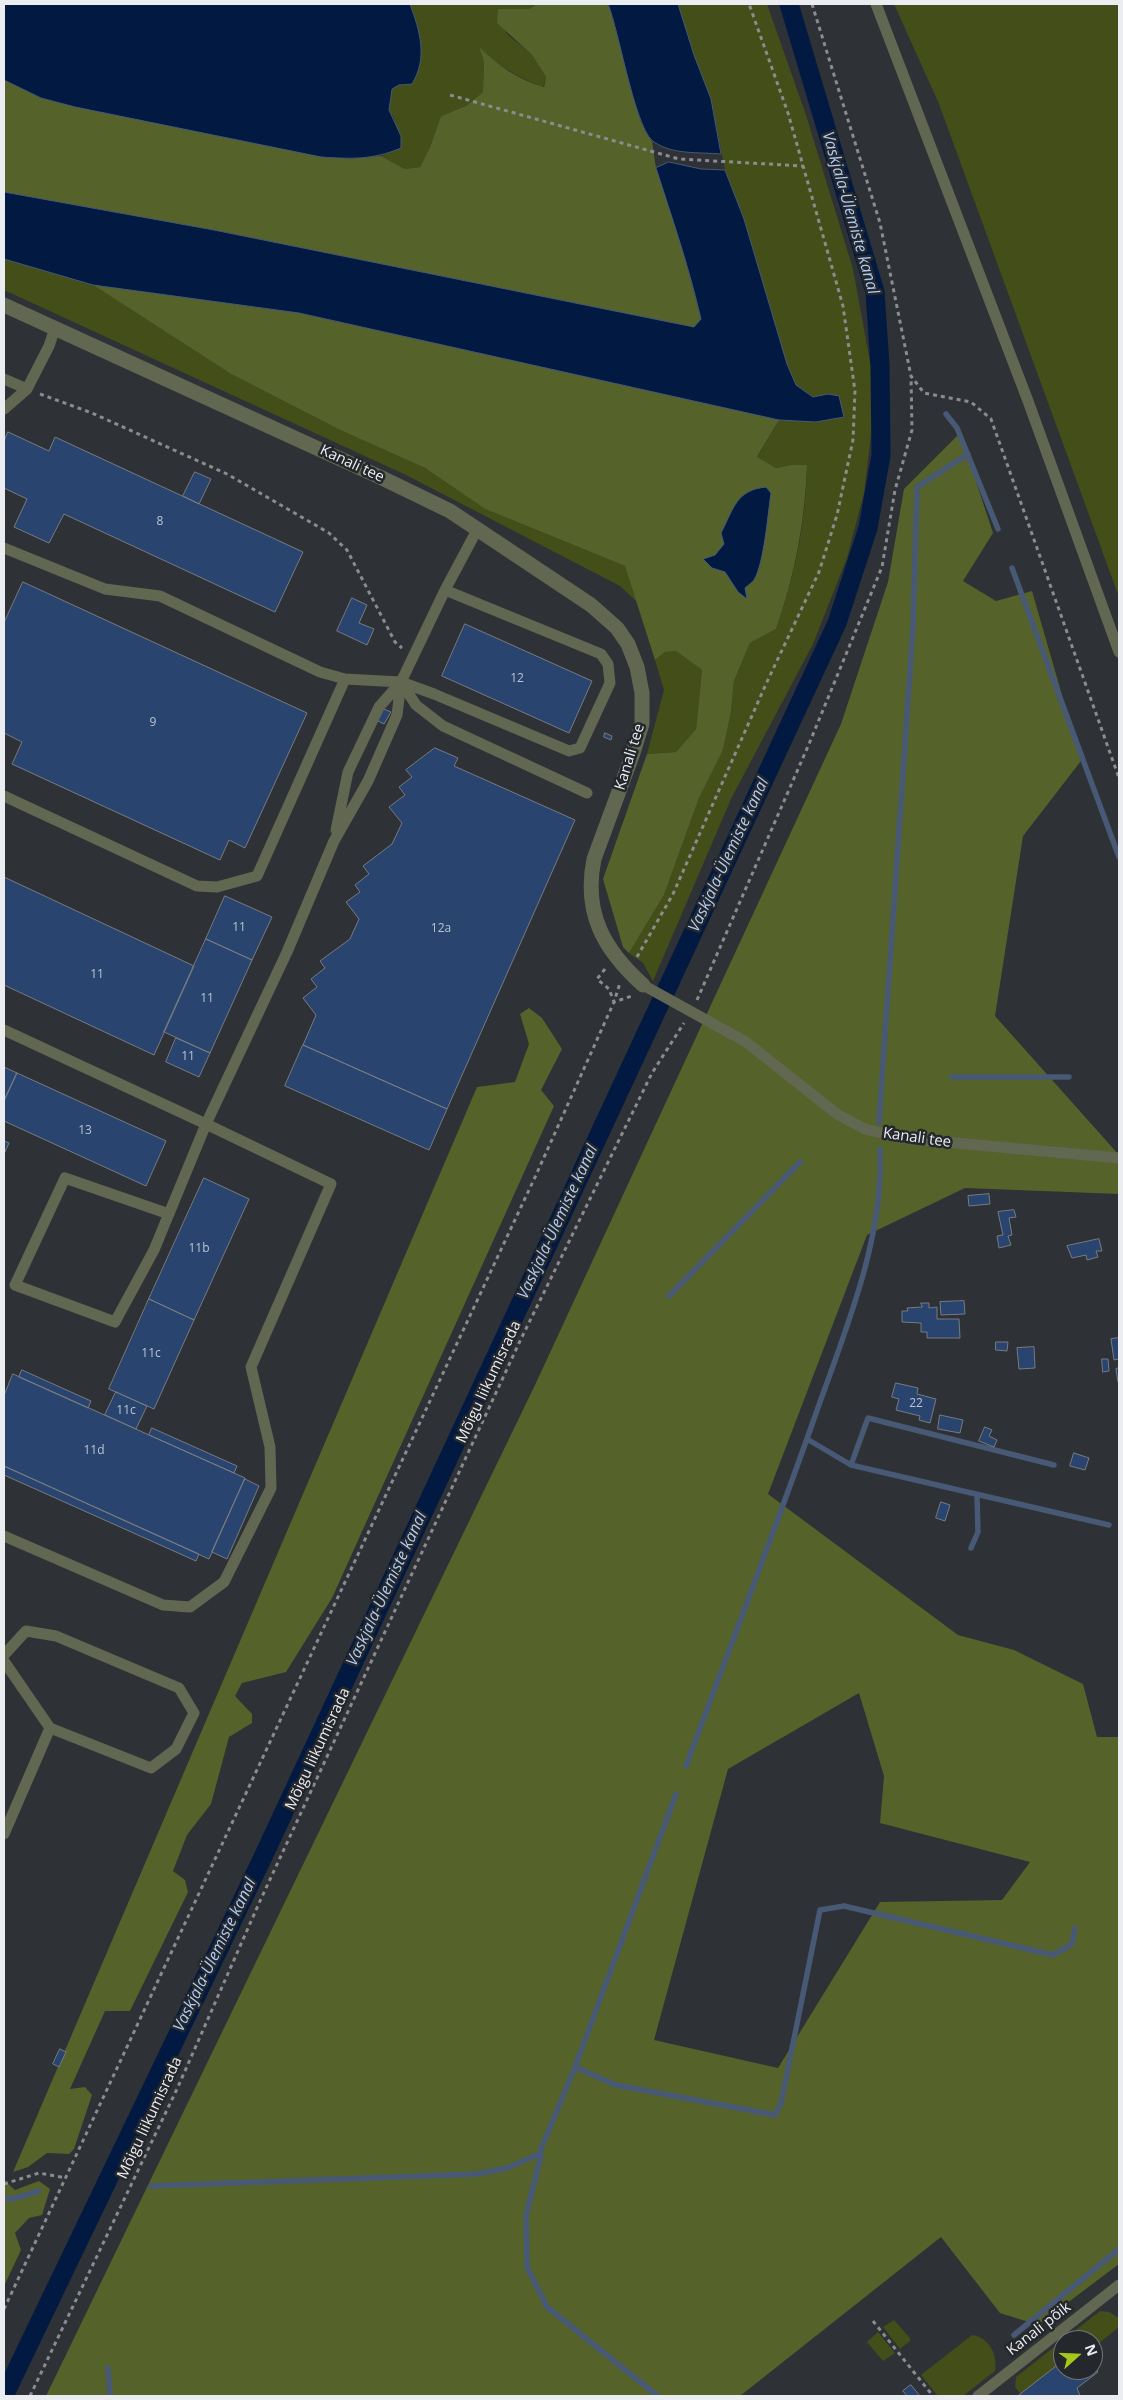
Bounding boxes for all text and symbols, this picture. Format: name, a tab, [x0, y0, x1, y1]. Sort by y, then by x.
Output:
water label: Vaskjala-Ülemiste kanal	[818, 130, 882, 296]
street label: Kanali tee	[317, 441, 387, 487]
house number: 8	[157, 515, 163, 529]
house number: 12	[510, 672, 524, 686]
house number: 9	[150, 716, 156, 730]
street label: Kanali tee	[611, 722, 649, 792]
water label: Vaskjala-Ülemiste kanal	[685, 775, 773, 935]
house number: 11	[232, 921, 246, 935]
house number: 12a	[431, 922, 451, 936]
house number: 11	[90, 968, 104, 982]
house number: 11	[200, 992, 214, 1006]
house number: 11	[181, 1050, 195, 1064]
house number: 13	[78, 1124, 92, 1138]
street label: Kanali tee	[882, 1124, 952, 1152]
water label: Vaskjala-Ülemiste kanal	[514, 1142, 602, 1302]
house number: 11b	[188, 1242, 210, 1256]
street label: Mõigu liikumisrada	[453, 1318, 525, 1446]
house number: 11c	[141, 1347, 161, 1361]
house number: 22	[909, 1397, 923, 1411]
house number: 11c	[116, 1404, 136, 1418]
house number: 11d	[83, 1444, 105, 1458]
water label: Vaskjala-Ülemiste kanal	[343, 1509, 431, 1669]
street label: Mõigu liikumisrada	[282, 1685, 354, 1813]
water label: Vaskjala-Ülemiste kanal	[170, 1875, 260, 2035]
street label: Mõigu liikumisrada	[114, 2054, 186, 2182]
street label: Kanali põik	[1003, 2298, 1075, 2360]
north arrow	[1053, 2330, 1103, 2380]
text: N	[1081, 2341, 1102, 2359]

